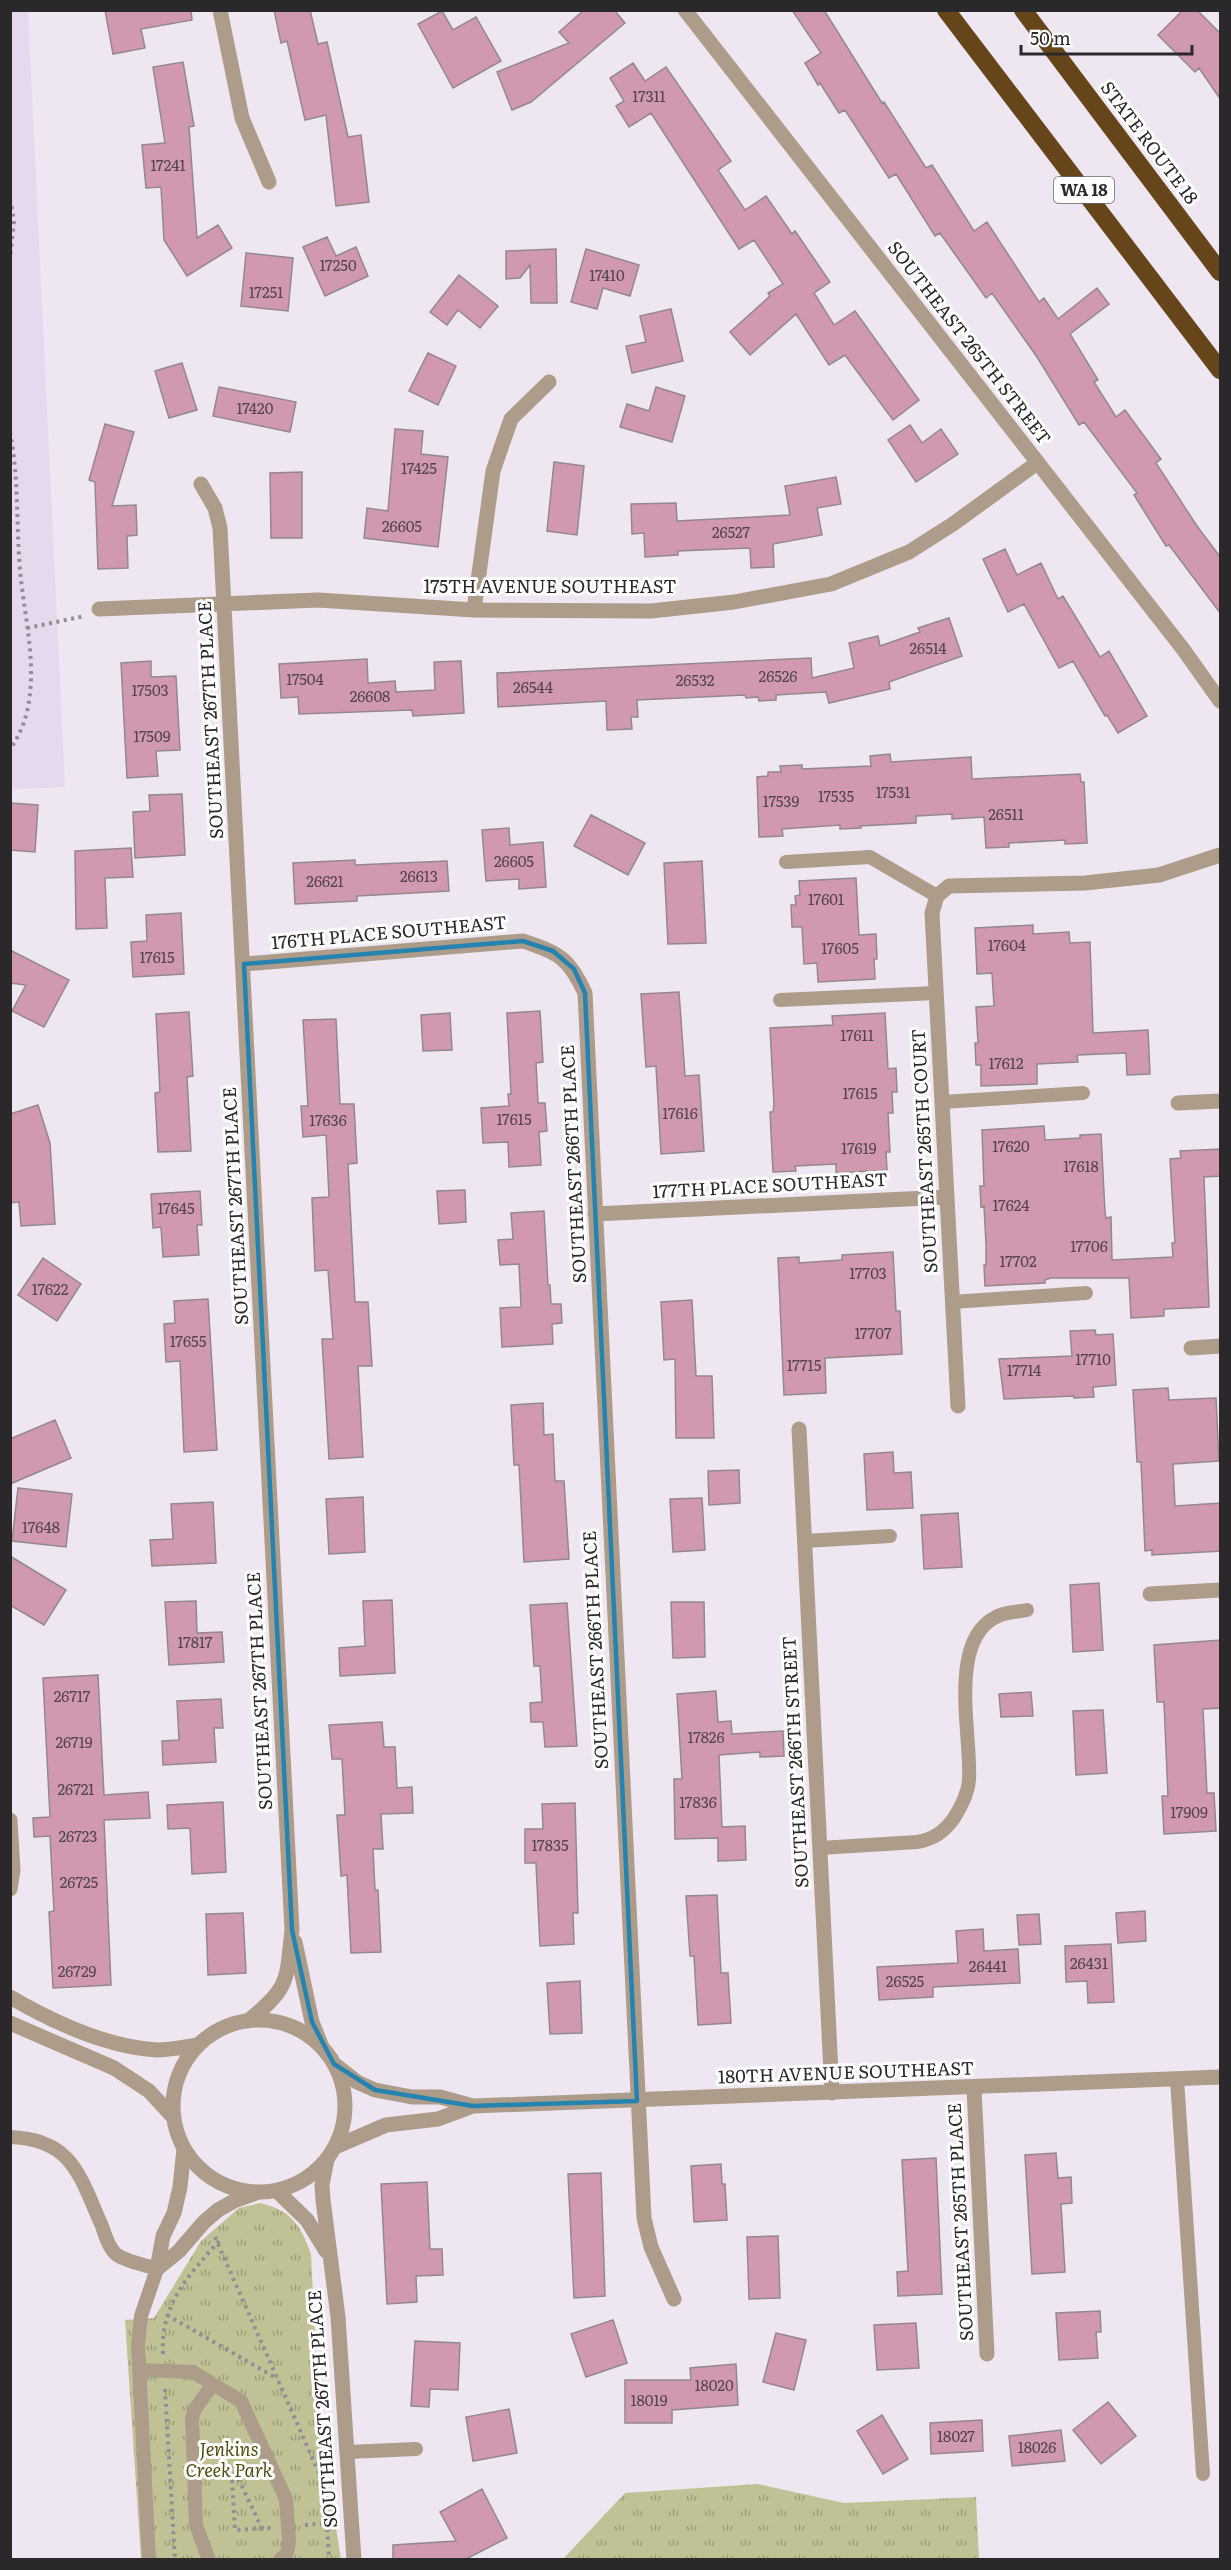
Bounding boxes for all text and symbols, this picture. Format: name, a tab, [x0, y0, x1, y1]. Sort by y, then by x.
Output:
scale bar	[1021, 18, 1192, 56]
text: 50 m	[1030, 24, 1071, 51]
street label: STATE ROUTE 18	[1095, 75, 1206, 209]
house number: 17311	[632, 84, 666, 107]
house number: 17241	[150, 153, 186, 176]
road number: WA 18	[1054, 177, 1114, 203]
street label: SOUTHEAST 265TH STREET	[882, 235, 1058, 450]
house number: 17250	[319, 253, 357, 276]
house number: 17410	[589, 263, 625, 286]
house number: 17251	[249, 280, 283, 303]
house number: 17420	[237, 396, 274, 419]
house number: 17425	[401, 456, 437, 479]
house number: 26605	[382, 514, 422, 537]
house number: 26527	[712, 520, 750, 543]
street label: 175TH AVENUE SOUTHEAST	[423, 572, 677, 599]
street label: SOUTHEAST 267TH PLACE	[190, 600, 229, 840]
house number: 26514	[909, 636, 947, 659]
house number: 26526	[759, 664, 797, 687]
house number: 17504	[286, 667, 324, 690]
house number: 26532	[676, 668, 715, 691]
house number: 26544	[513, 675, 553, 698]
house number: 17503	[131, 678, 169, 701]
house number: 26608	[350, 684, 390, 707]
house number: 17509	[133, 724, 171, 747]
house number: 17531	[876, 780, 910, 803]
house number: 17535	[818, 784, 854, 807]
house number: 17539	[763, 789, 799, 812]
house number: 26511	[988, 802, 1024, 825]
house number: 26605	[494, 849, 534, 872]
house number: 26613	[400, 864, 438, 887]
house number: 26621	[306, 869, 344, 892]
house number: 17601	[808, 887, 844, 910]
street label: 176TH PLACE SOUTHEAST	[270, 908, 508, 955]
house number: 17604	[988, 933, 1026, 956]
house number: 17605	[821, 936, 859, 959]
house number: 17615	[139, 945, 175, 968]
house number: 17611	[840, 1023, 874, 1046]
street label: SOUTHEAST 265TH COURT	[904, 1028, 943, 1274]
street label: SOUTHEAST 266TH PLACE	[553, 1044, 592, 1284]
house number: 17612	[988, 1051, 1024, 1074]
house number: 17615	[842, 1081, 878, 1104]
street label: SOUTHEAST 267TH PLACE	[215, 1086, 254, 1326]
house number: 17616	[662, 1101, 698, 1124]
house number: 17615	[496, 1107, 532, 1130]
house number: 17636	[309, 1108, 347, 1131]
house number: 17620	[992, 1134, 1030, 1157]
house number: 17619	[841, 1136, 877, 1159]
house number: 17618	[1063, 1154, 1099, 1177]
street label: 177TH PLACE SOUTHEAST	[652, 1165, 888, 1204]
house number: 17624	[992, 1193, 1030, 1216]
house number: 17645	[157, 1196, 195, 1219]
house number: 17706	[1070, 1234, 1108, 1257]
house number: 17702	[1000, 1249, 1037, 1272]
house number: 17703	[849, 1261, 887, 1284]
house number: 17622	[32, 1277, 69, 1300]
house number: 17707	[854, 1321, 892, 1344]
house number: 17655	[170, 1329, 207, 1352]
house number: 17710	[1075, 1347, 1111, 1370]
house number: 17715	[787, 1353, 822, 1376]
house number: 17714	[1007, 1358, 1041, 1381]
house number: 17648	[22, 1515, 60, 1538]
street label: SOUTHEAST 266TH PLACE	[575, 1530, 614, 1770]
street label: SOUTHEAST 267TH PLACE	[239, 1571, 278, 1811]
house number: 17817	[178, 1630, 213, 1653]
street label: SOUTHEAST 266TH STREET	[774, 1635, 815, 1889]
house number: 26717	[54, 1684, 91, 1707]
house number: 17826	[688, 1725, 724, 1748]
house number: 26719	[55, 1730, 93, 1753]
house number: 26721	[58, 1777, 94, 1800]
house number: 17836	[679, 1790, 717, 1813]
house number: 17909	[1170, 1800, 1208, 1823]
house number: 26723	[58, 1824, 98, 1847]
house number: 17835	[531, 1833, 569, 1856]
house number: 26725	[60, 1870, 99, 1893]
house number: 26431	[1070, 1951, 1108, 1974]
house number: 26441	[969, 1954, 1007, 1977]
house number: 26729	[58, 1959, 97, 1982]
house number: 26525	[886, 1969, 925, 1992]
street label: 180TH AVENUE SOUTHEAST	[717, 2054, 974, 2089]
street label: SOUTHEAST 265TH PLACE	[940, 2102, 979, 2342]
street label: SOUTHEAST 267TH PLACE	[300, 2289, 343, 2529]
house number: 18020	[694, 2373, 734, 2396]
house number: 18019	[631, 2388, 668, 2411]
house number: 18027	[937, 2424, 975, 2447]
park label: Jenkins Creek Park	[186, 2435, 273, 2483]
house number: 18026	[1018, 2435, 1056, 2458]

